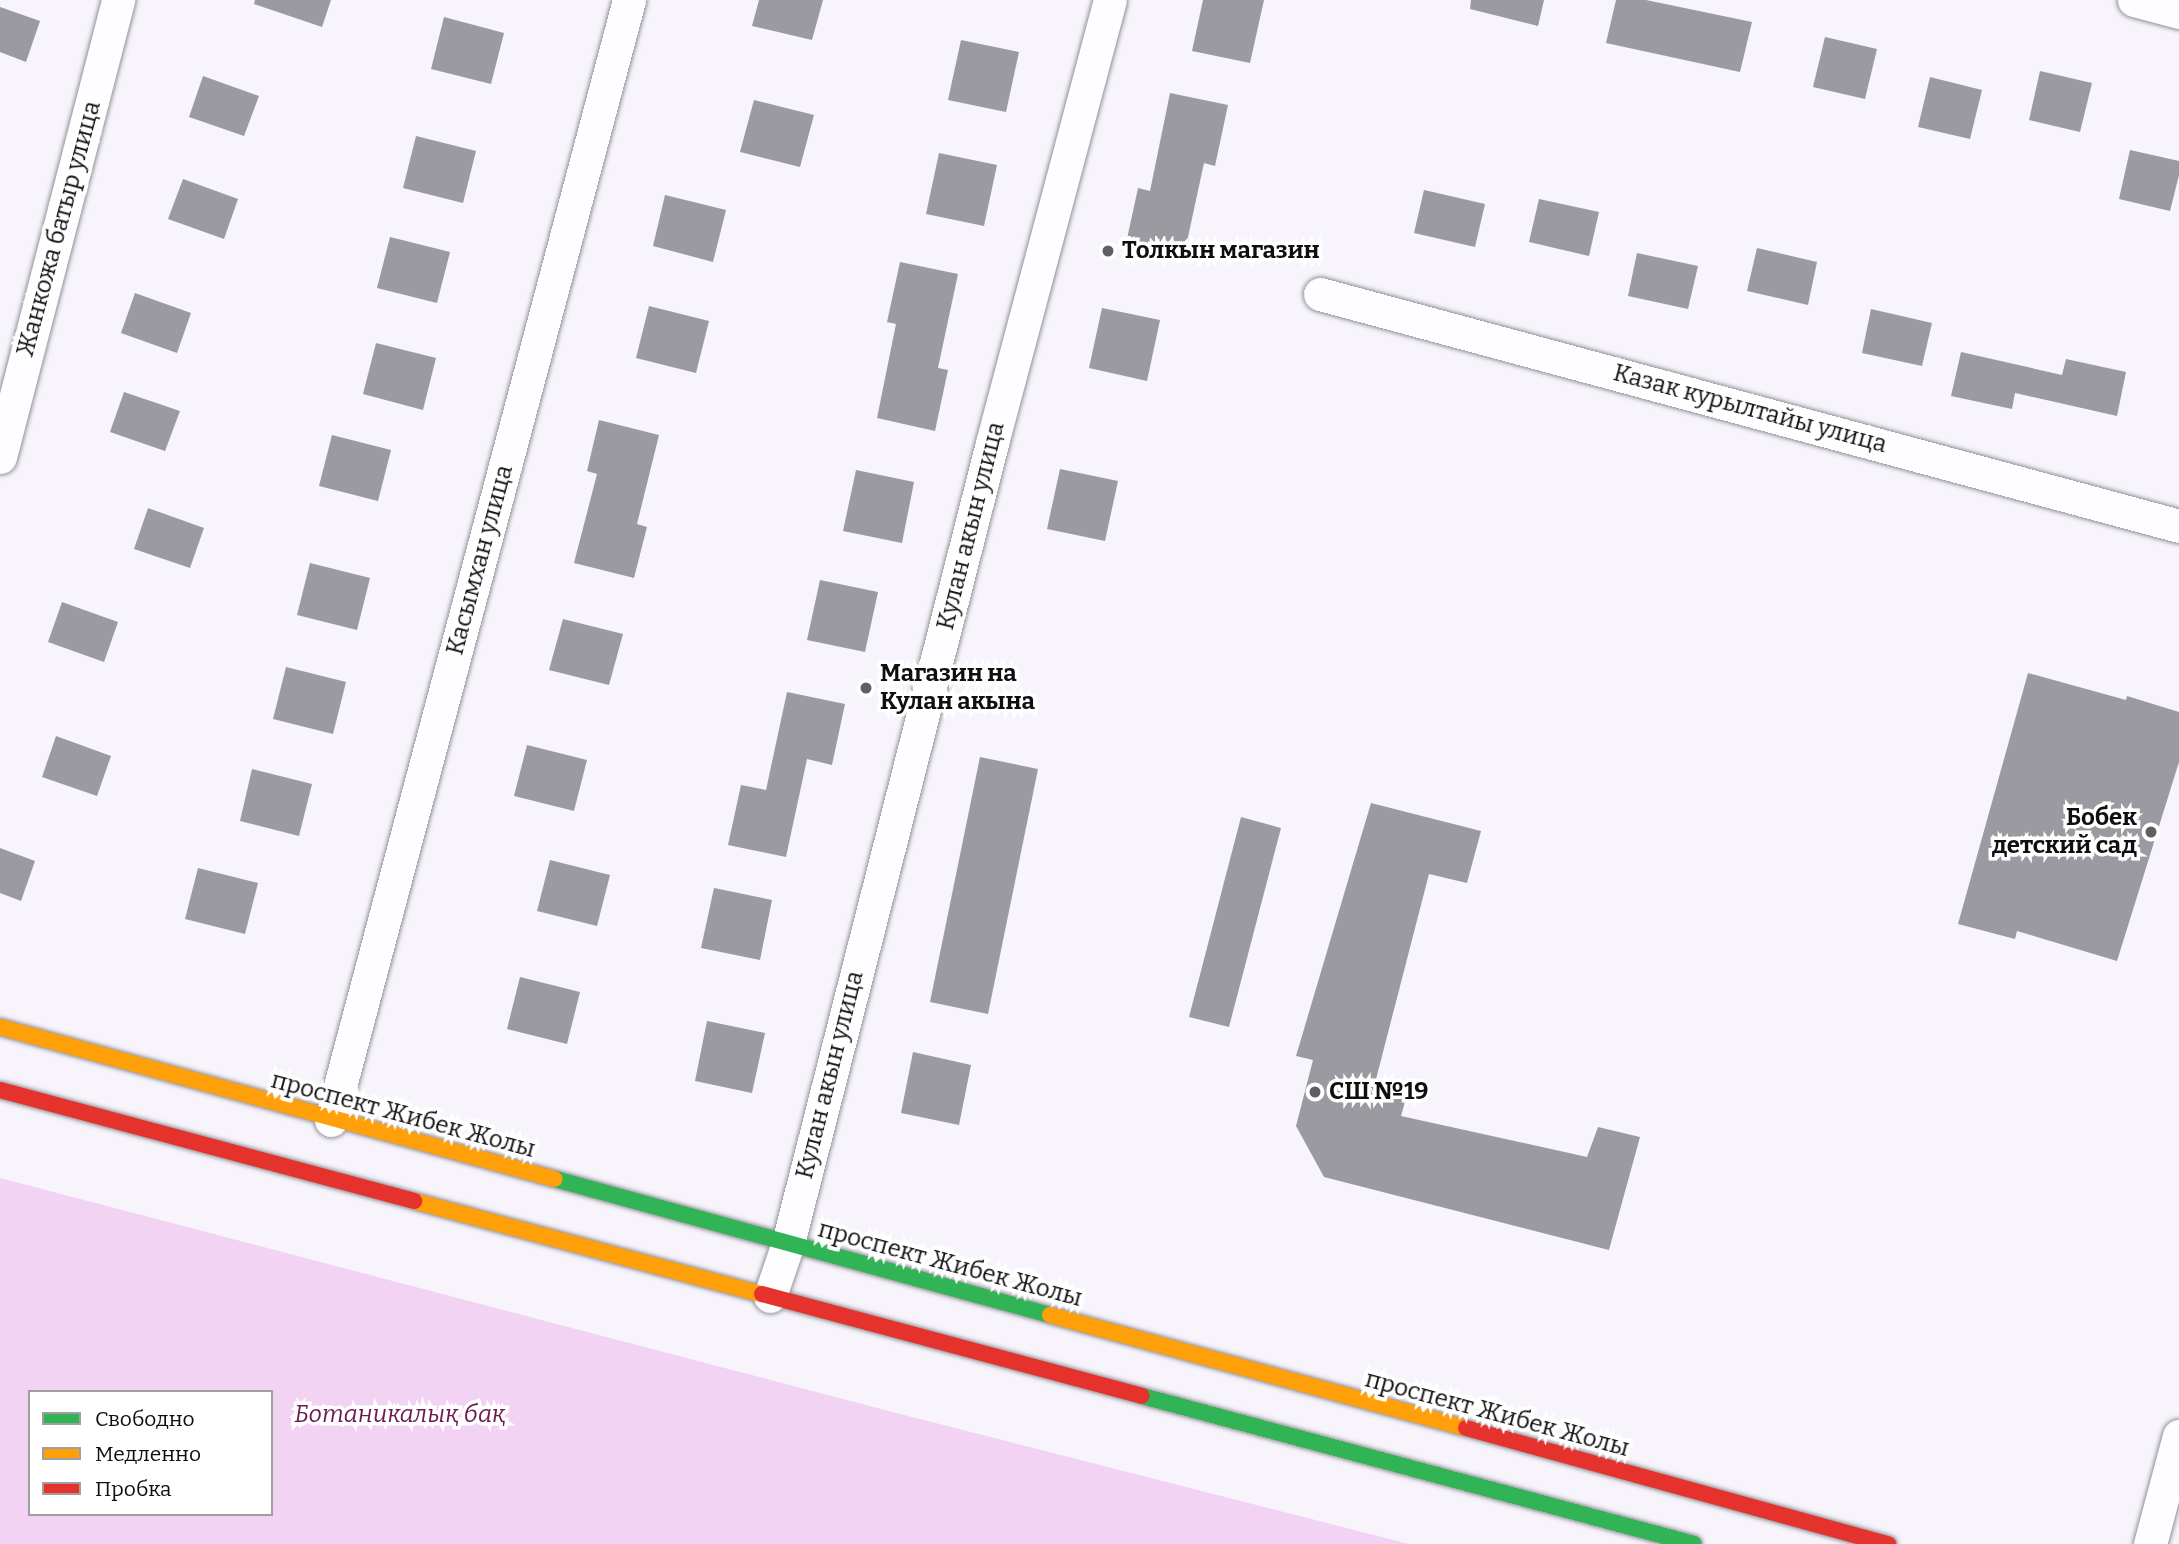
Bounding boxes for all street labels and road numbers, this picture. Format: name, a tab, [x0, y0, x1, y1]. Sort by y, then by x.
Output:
street label: Жанкожа батыр улица	[11, 98, 107, 360]
street label: Казак курылтайы улица	[1610, 359, 1890, 459]
street label: Кулан акын улица	[931, 419, 1011, 633]
street label: Касымхан улица	[441, 462, 519, 658]
street label: Кулан акын улица	[790, 968, 870, 1182]
street label: проспект Жибек Жолы	[268, 1066, 538, 1164]
street label: проспект Жибек Жолы	[815, 1215, 1085, 1313]
street label: проспект Жибек Жолы	[1362, 1365, 1632, 1463]

